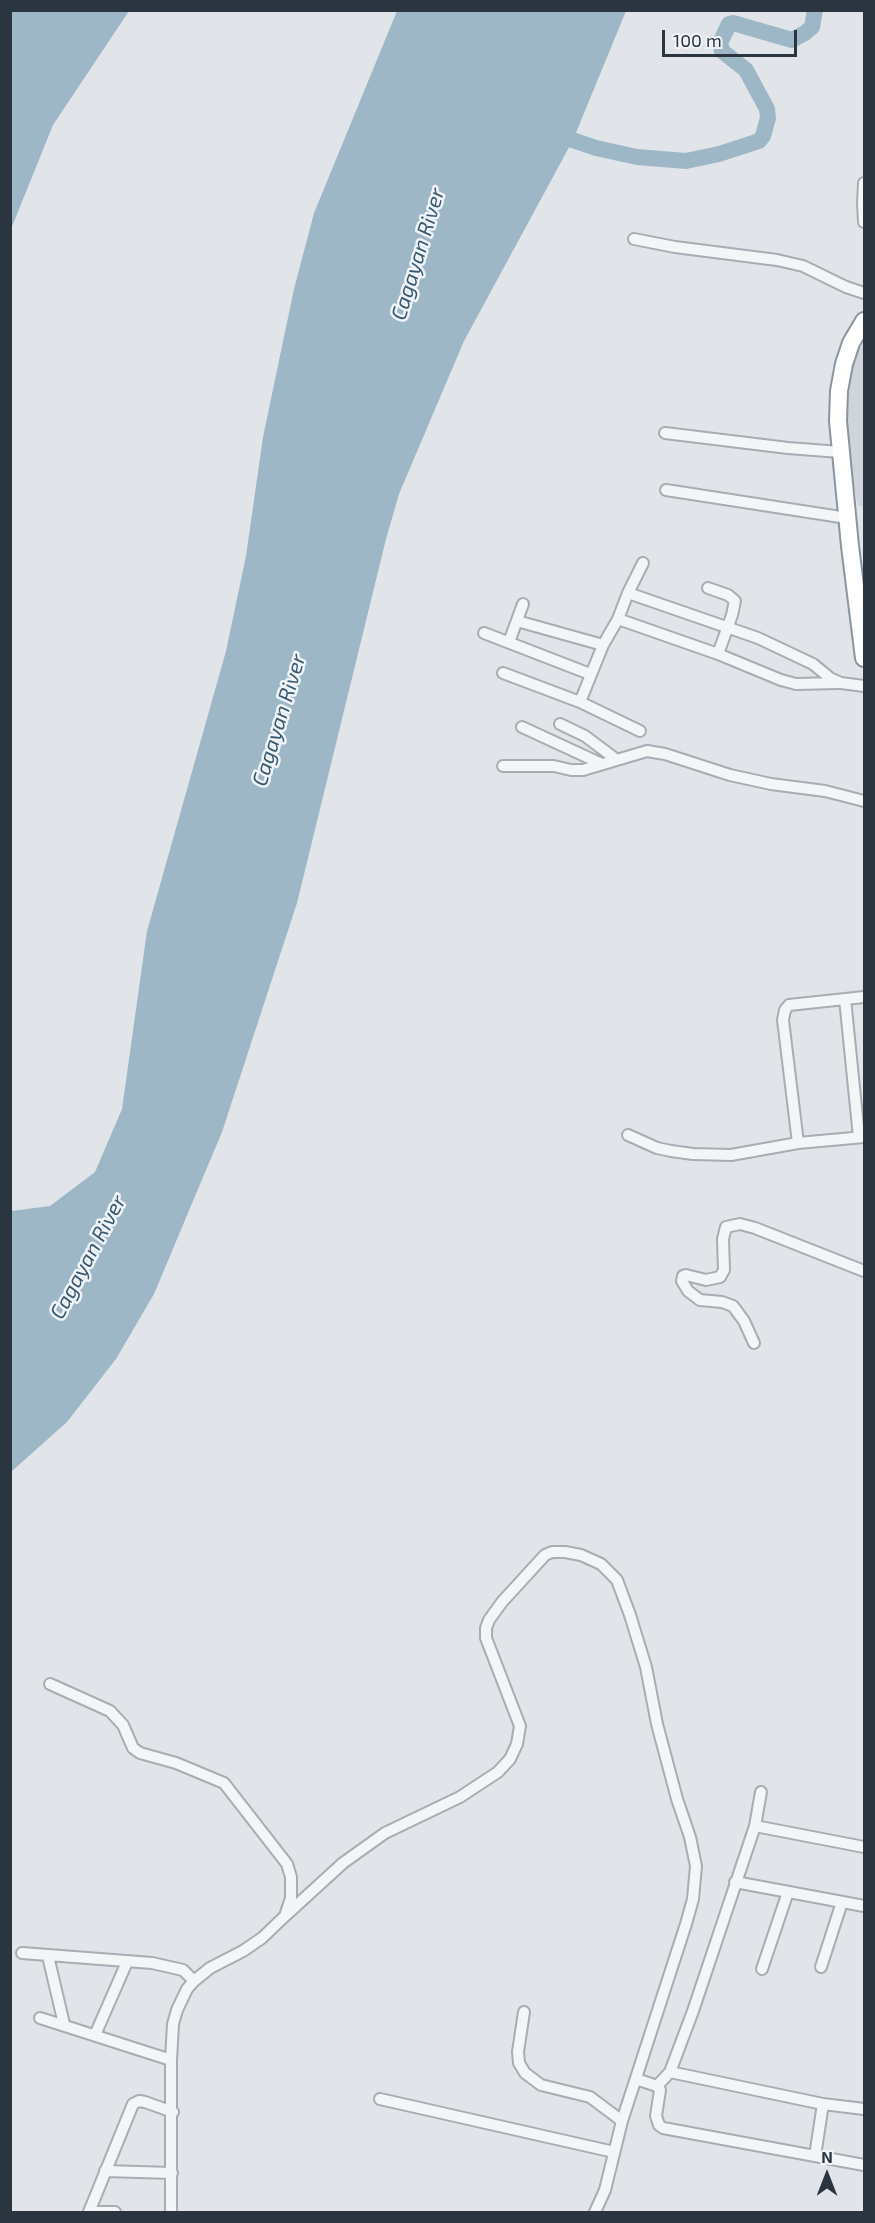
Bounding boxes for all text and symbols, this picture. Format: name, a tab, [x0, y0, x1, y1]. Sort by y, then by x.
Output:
scale bar	[665, 18, 800, 56]
text: 100 m	[673, 29, 722, 51]
water label: Cagayan River	[386, 185, 450, 323]
water label: Cagayan River	[247, 651, 311, 789]
water label: Cagayan River	[45, 1191, 131, 1323]
north arrow	[797, 2145, 857, 2205]
text: N	[821, 2147, 833, 2166]

